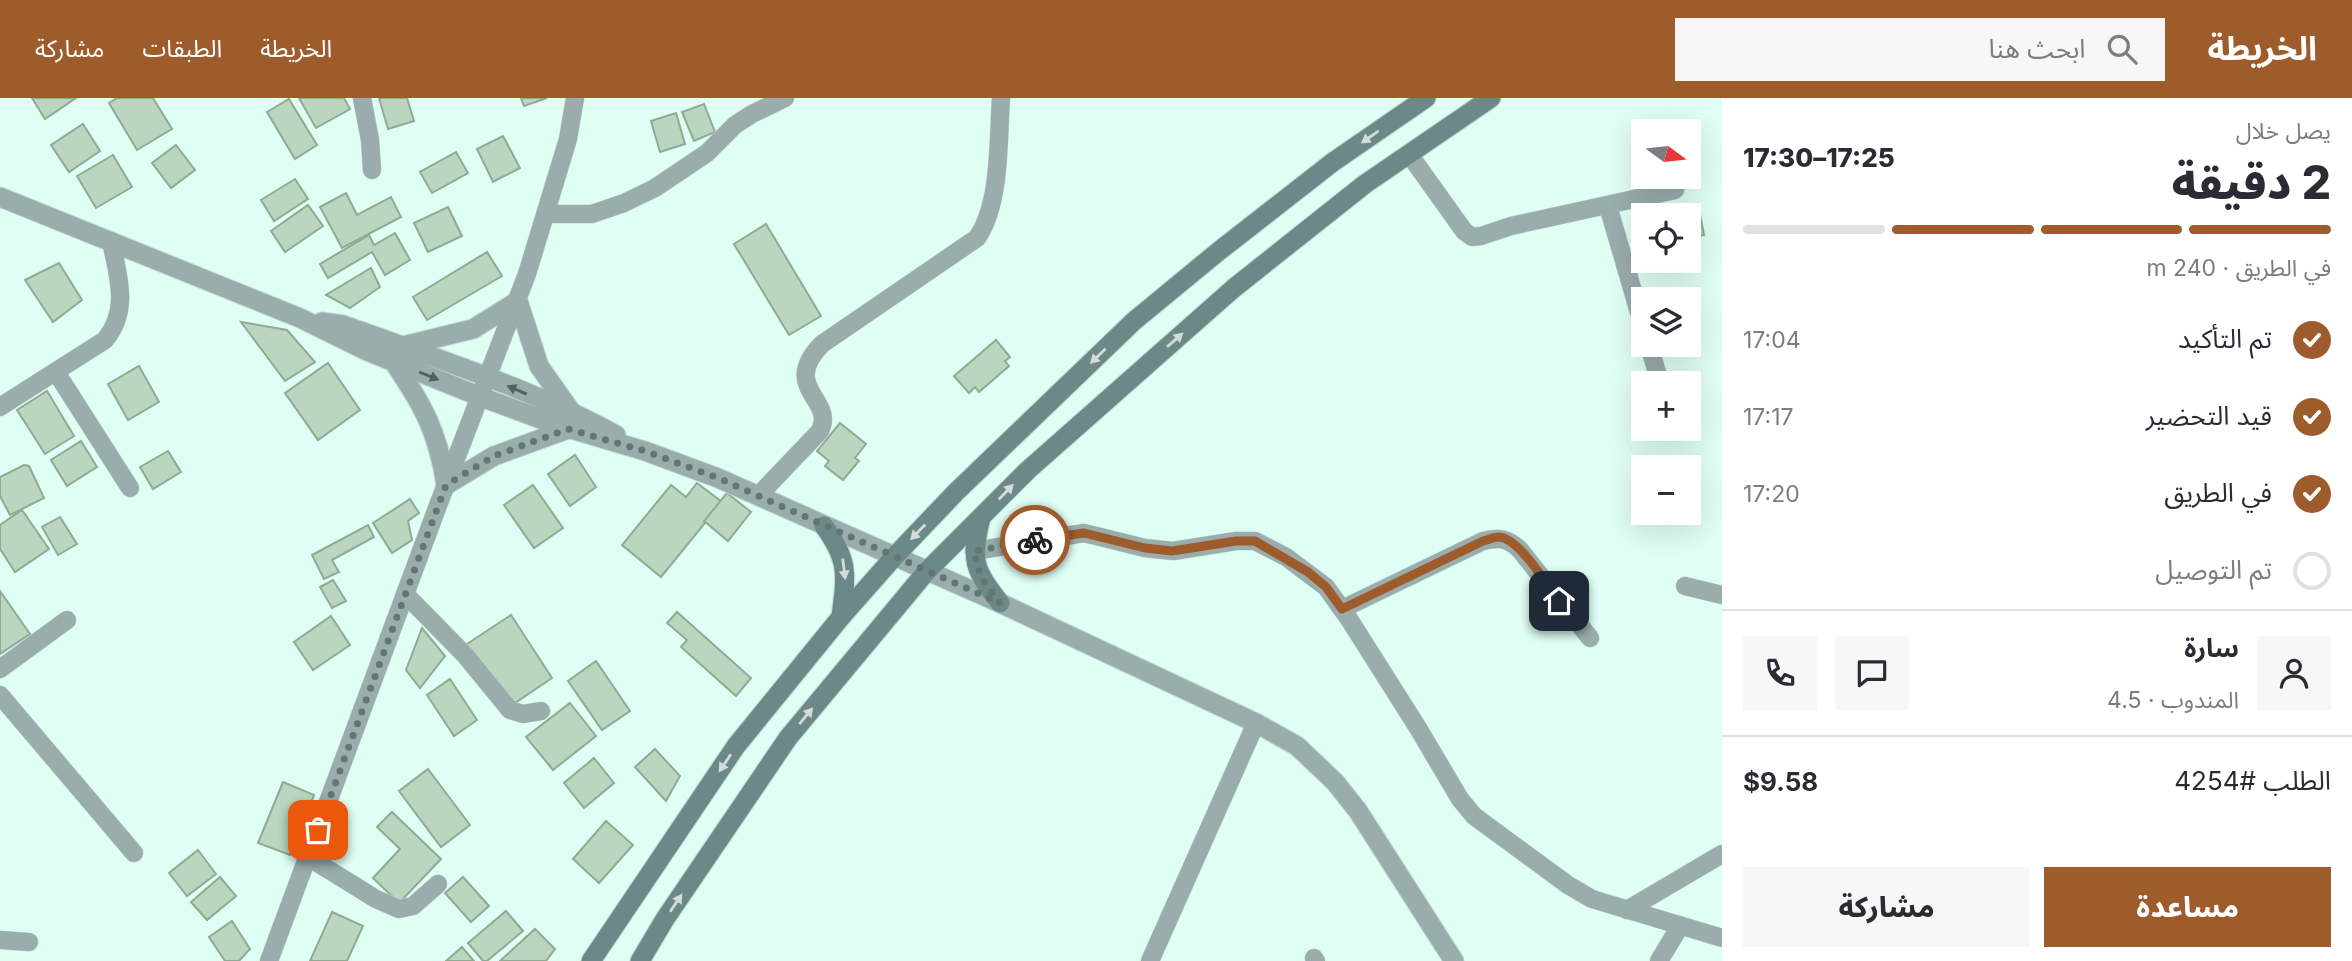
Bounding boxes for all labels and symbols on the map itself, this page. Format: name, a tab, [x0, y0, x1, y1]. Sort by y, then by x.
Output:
north arrow	[1631, 119, 1701, 189]
one-way arrow	[1361, 130, 1379, 144]
one-way arrow	[1166, 332, 1184, 348]
one-way arrow	[1089, 347, 1106, 364]
one-way arrow	[419, 370, 440, 381]
one-way arrow	[507, 384, 527, 396]
one-way arrow	[998, 484, 1014, 501]
courier	[1000, 505, 1070, 575]
one-way arrow	[910, 523, 926, 540]
one-way arrow	[838, 558, 849, 580]
pin	[1529, 571, 1589, 631]
one-way arrow	[798, 708, 813, 725]
one-way arrow	[718, 753, 731, 773]
pin	[288, 800, 348, 860]
one-way arrow	[669, 894, 683, 912]

